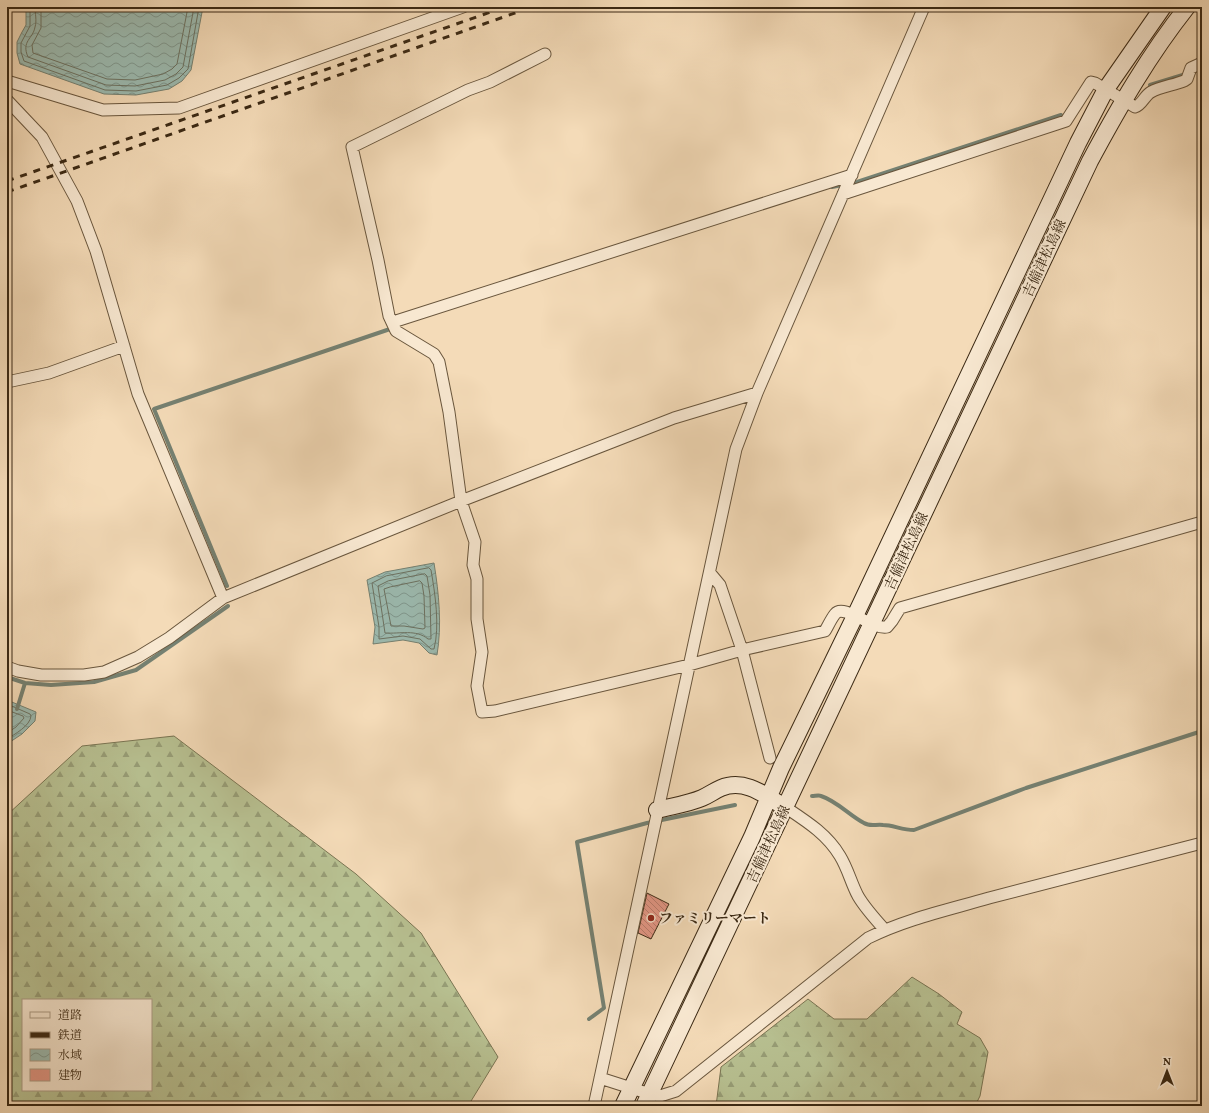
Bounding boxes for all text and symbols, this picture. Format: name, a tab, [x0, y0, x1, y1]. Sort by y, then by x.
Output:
street label: 吉備津松島線	[1019, 217, 1072, 301]
street label: 吉備津松島線	[881, 510, 934, 594]
street label: 吉備津松島線	[743, 803, 796, 887]
place label: ファミリーマート	[659, 910, 771, 929]
marker: ファミリーマート	[646, 913, 656, 923]
legend	[22, 999, 152, 1091]
text: 道路	[58, 1008, 82, 1024]
text: 鉄道	[57, 1028, 82, 1044]
text: 水域	[58, 1048, 82, 1064]
north arrow	[1147, 1051, 1187, 1091]
text: N	[1163, 1055, 1171, 1070]
text: 建物	[58, 1068, 82, 1084]

